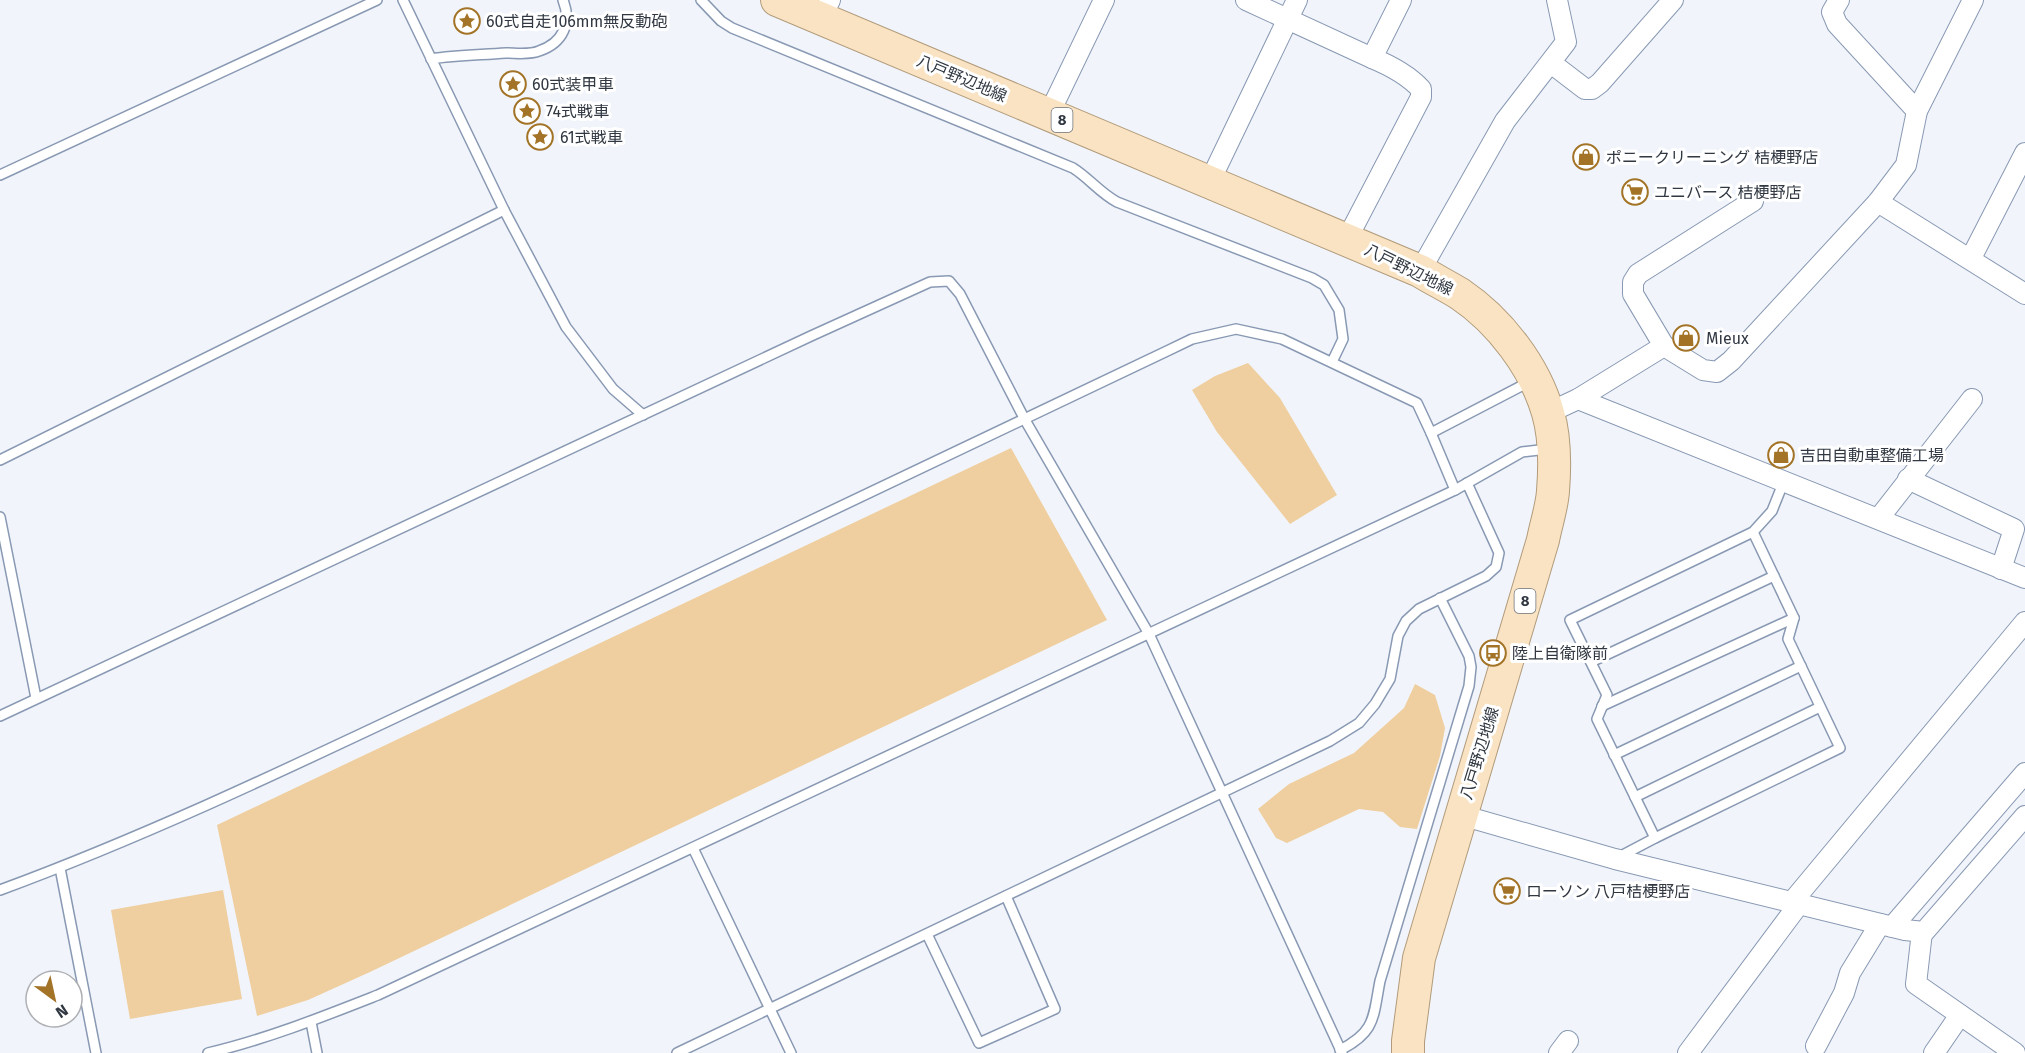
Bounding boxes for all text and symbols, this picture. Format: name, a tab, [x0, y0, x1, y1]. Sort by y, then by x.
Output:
place icon: 60式自走106mm無反動砲	[452, 6, 482, 36]
place label: 60式自走106mm無反動砲	[486, 12, 667, 31]
street label: 八戸野辺地線	[914, 51, 1010, 106]
place icon: 60式装甲車	[498, 69, 528, 99]
place label: 60式装甲車	[532, 75, 613, 94]
place icon: 74式戦車	[512, 96, 542, 126]
place label: 74式戦車	[546, 102, 609, 121]
road number: 8	[1052, 108, 1072, 132]
place icon: 61式戦車	[525, 122, 555, 152]
place label: 61式戦車	[560, 128, 623, 147]
shop icon: ポニークリーニング 桔梗野店	[1571, 142, 1601, 172]
place label: ポニークリーニング 桔梗野店	[1606, 148, 1818, 167]
supermarket icon: ユニバース 桔梗野店	[1620, 177, 1650, 207]
place label: ユニバース 桔梗野店	[1654, 183, 1801, 202]
street label: 八戸野辺地線	[1361, 240, 1456, 299]
shop icon: Mieux	[1671, 323, 1701, 353]
place label: Mieux	[1706, 329, 1749, 348]
shop icon: 吉田自動車整備工場	[1766, 440, 1796, 470]
place label: 吉田自動車整備工場	[1800, 446, 1944, 465]
road number: 8	[1514, 589, 1536, 613]
bus stop icon: 陸上自衛隊前	[1478, 638, 1508, 668]
place label: 陸上自衛隊前	[1512, 644, 1608, 663]
street label: 八戸野辺地線	[1456, 704, 1503, 802]
supermarket icon: ローソン 八戸桔梗野店	[1492, 876, 1522, 906]
place label: ローソン 八戸桔梗野店	[1526, 882, 1690, 901]
north arrow	[24, 969, 84, 1029]
text: N	[52, 1000, 72, 1022]

